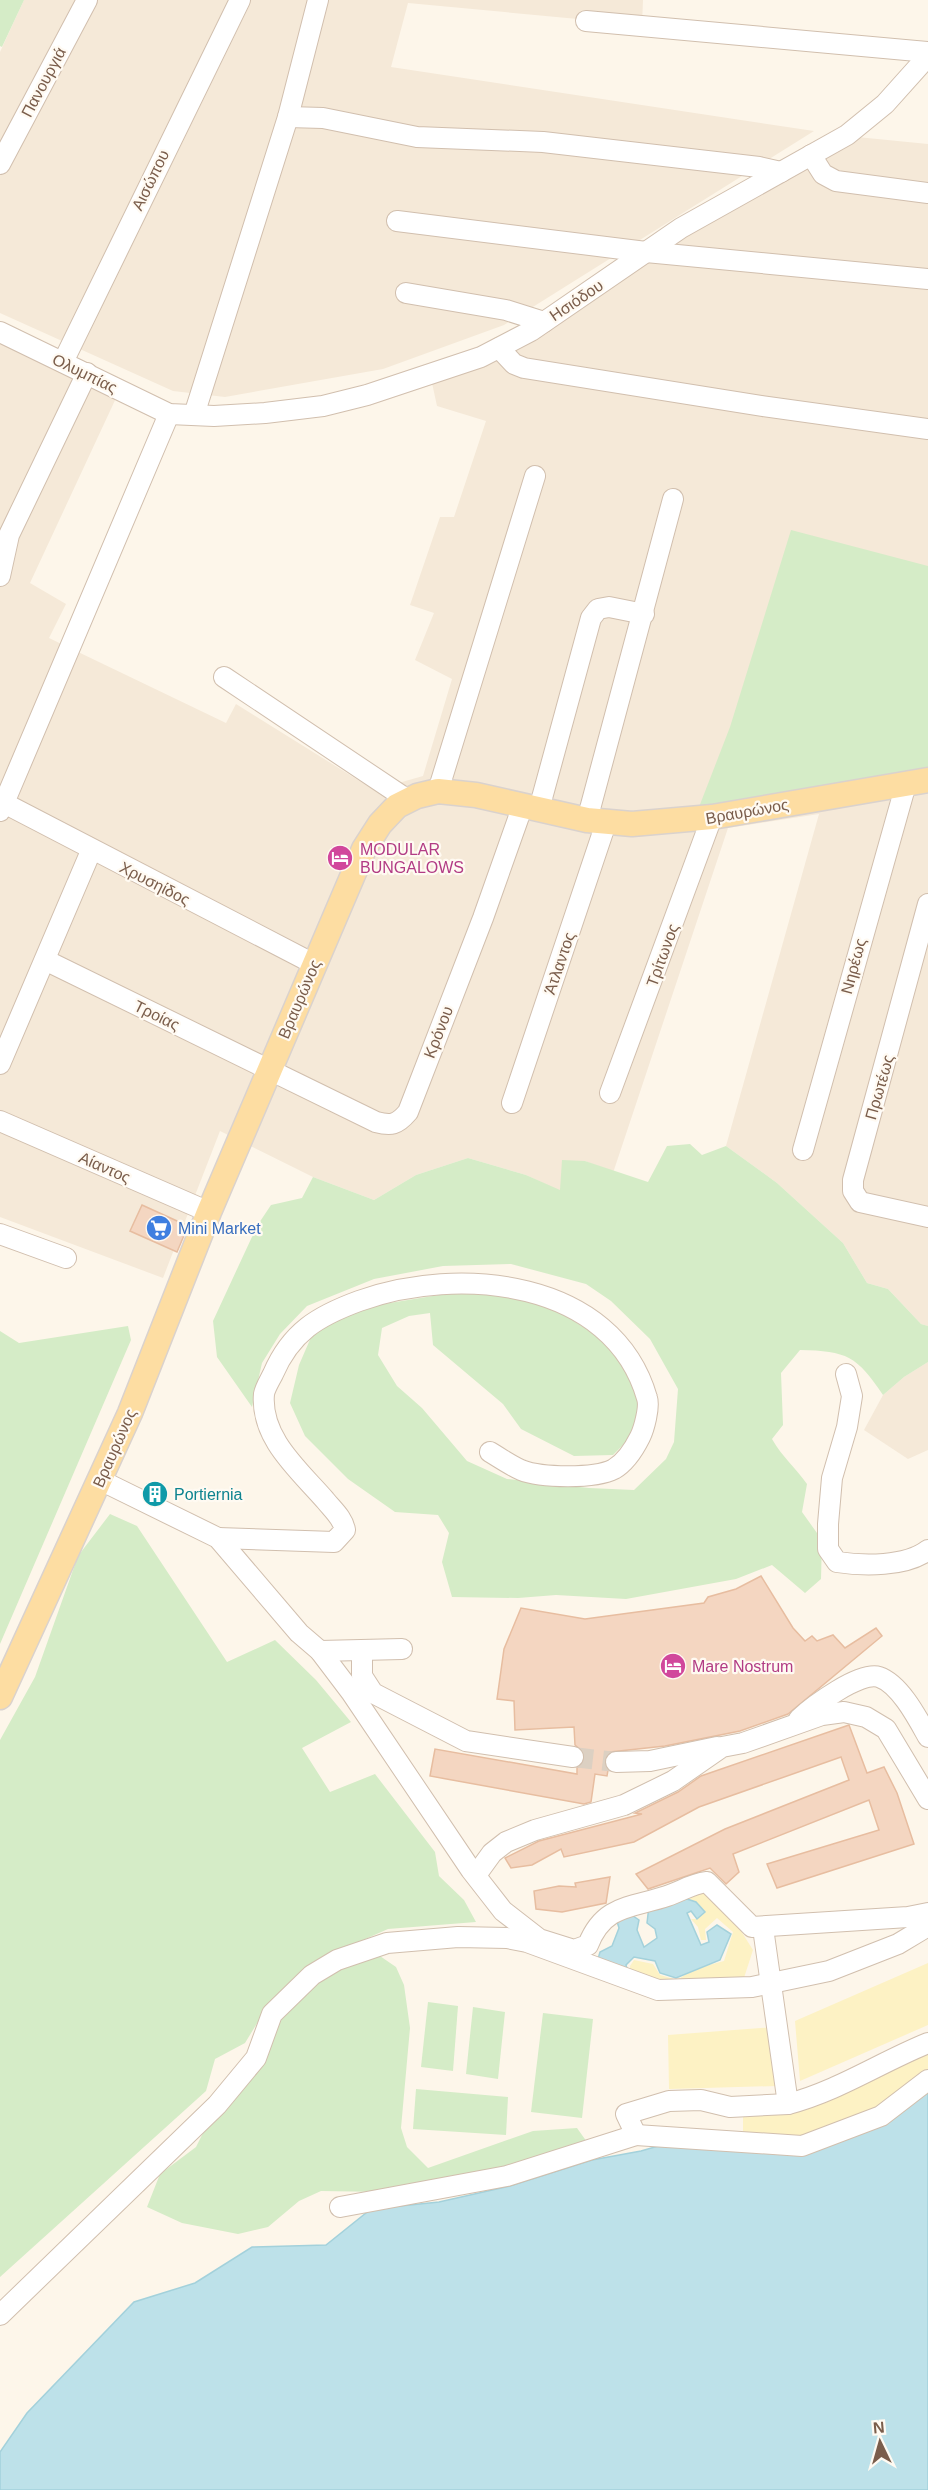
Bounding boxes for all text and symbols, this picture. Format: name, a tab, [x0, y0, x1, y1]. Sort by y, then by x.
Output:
street label: Πανουργιά	[18, 45, 69, 120]
street label: Αισώπου	[129, 147, 172, 213]
street label: Ησιόδου	[546, 276, 606, 324]
street label: Ολυμπίας	[50, 351, 120, 396]
street label: Βραυρώνος	[704, 796, 790, 827]
place label: MODULAR BUNGALOWS	[360, 841, 464, 876]
hotel icon: MODULAR BUNGALOWS	[325, 843, 355, 873]
street label: Χρυσηίδος	[117, 859, 193, 908]
street label: Τρίτωνος	[643, 921, 682, 989]
street label: Άτλαντος	[541, 930, 578, 997]
street label: Νηρέως	[838, 936, 869, 996]
street label: Βραυρώνος	[275, 957, 324, 1041]
street label: Τροίας	[131, 997, 182, 1034]
street label: Κρόνου	[421, 1004, 456, 1061]
street label: Πρωτέως	[862, 1053, 897, 1121]
street label: Αίαντος	[77, 1149, 133, 1186]
supermarket icon: Mini Market	[144, 1213, 174, 1243]
place label: Mini Market	[178, 1220, 261, 1237]
street label: Βραυρώνος	[90, 1406, 139, 1490]
building icon: Portiernia	[140, 1479, 170, 1509]
place label: Portiernia	[174, 1486, 243, 1503]
hotel icon: Mare Nostrum	[658, 1651, 688, 1681]
place label: Mare Nostrum	[692, 1658, 793, 1675]
north arrow	[850, 2412, 910, 2472]
text: N	[872, 2419, 885, 2437]

